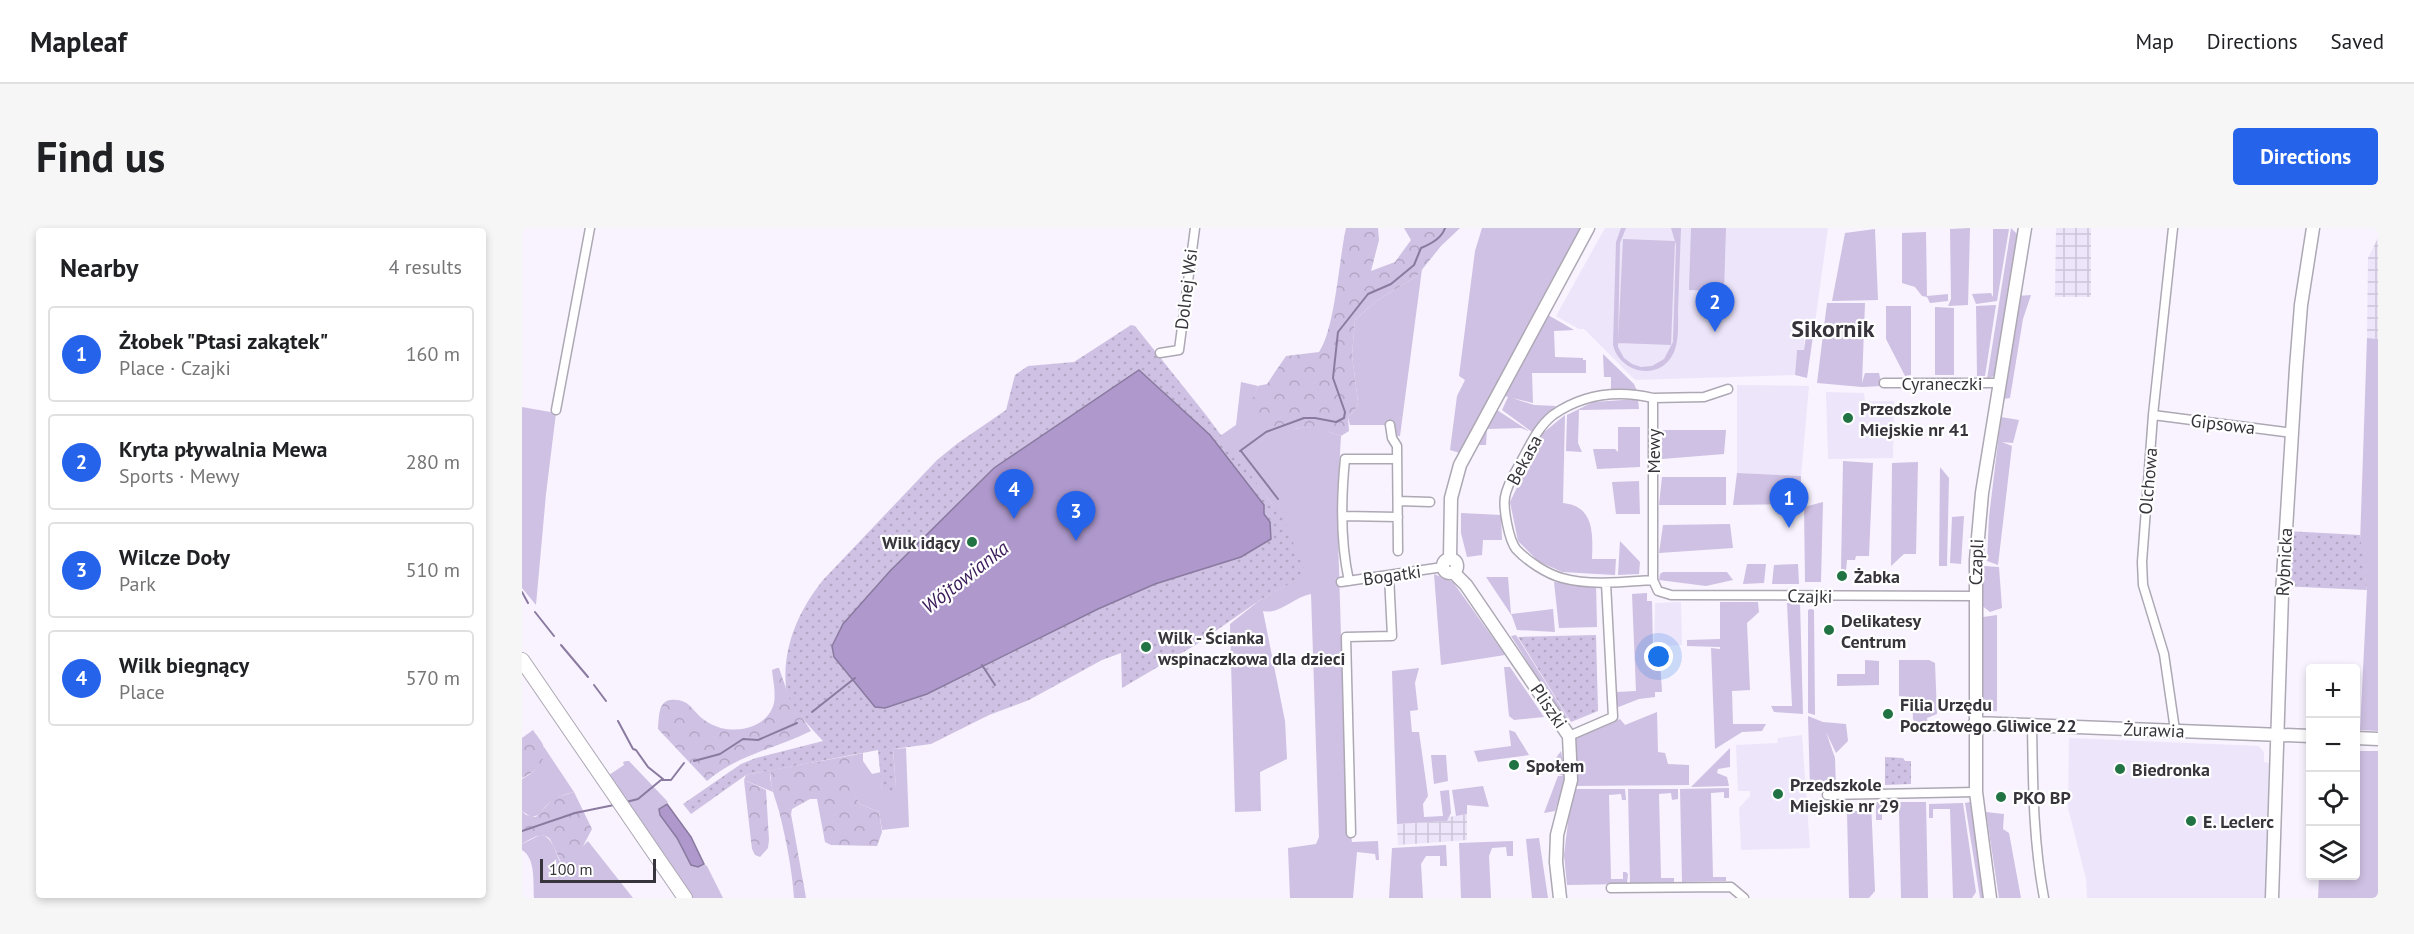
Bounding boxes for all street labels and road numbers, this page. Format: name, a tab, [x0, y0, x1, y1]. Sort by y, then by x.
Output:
street label: Dolnej Wsi	[1170, 247, 1202, 331]
street label: Cyraneczki	[1901, 372, 1983, 395]
street label: Gipsowa	[2189, 409, 2257, 439]
street label: Mewy	[1642, 428, 1665, 473]
street label: Bekasa	[1501, 431, 1547, 489]
street label: Olchowa	[2134, 447, 2162, 515]
street label: Rybnicka	[2271, 527, 2297, 597]
street label: Czapli	[1964, 538, 1988, 586]
street label: Bogatki	[1362, 560, 1422, 590]
street label: Czajki	[1787, 584, 1833, 608]
street label: Pliszki	[1526, 679, 1572, 733]
street label: Żurawia	[2123, 717, 2185, 743]

